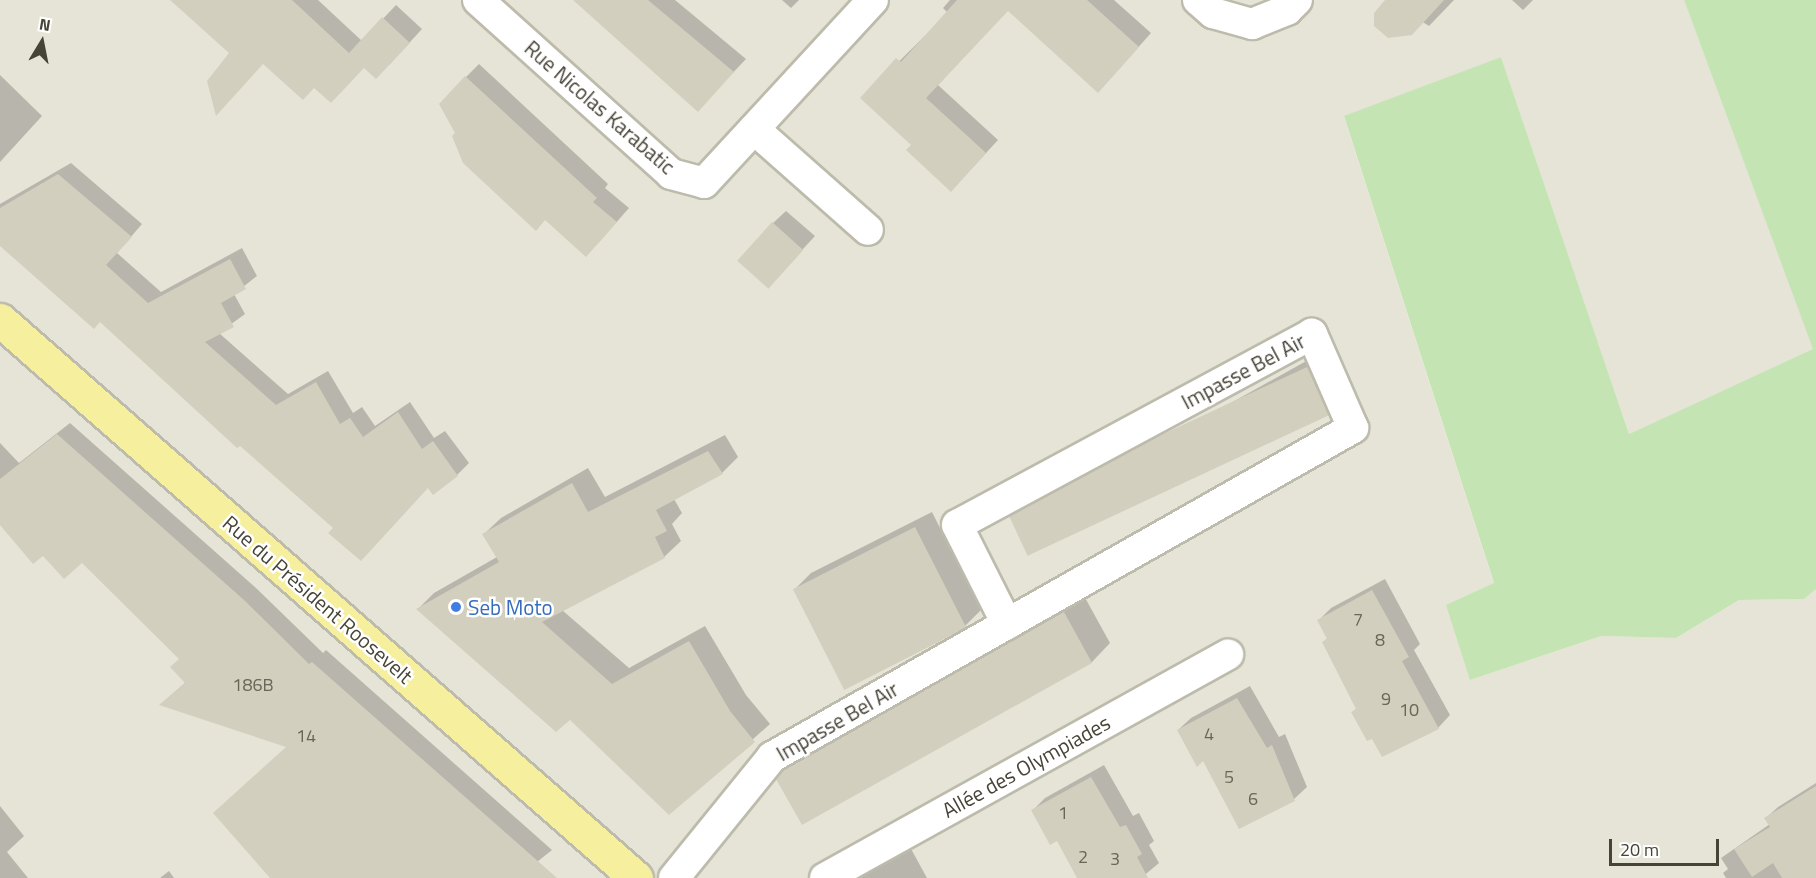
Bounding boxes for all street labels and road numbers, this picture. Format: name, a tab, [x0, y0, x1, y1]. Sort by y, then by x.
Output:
street label: Rue Nicolas Karabatic	[520, 35, 680, 179]
street label: Impasse Bel Air	[1177, 328, 1309, 414]
street label: Rue du Président Roosevelt	[218, 510, 418, 688]
street label: Impasse Bel Air	[772, 676, 902, 766]
street label: Allée des Olympiades	[938, 709, 1114, 823]

